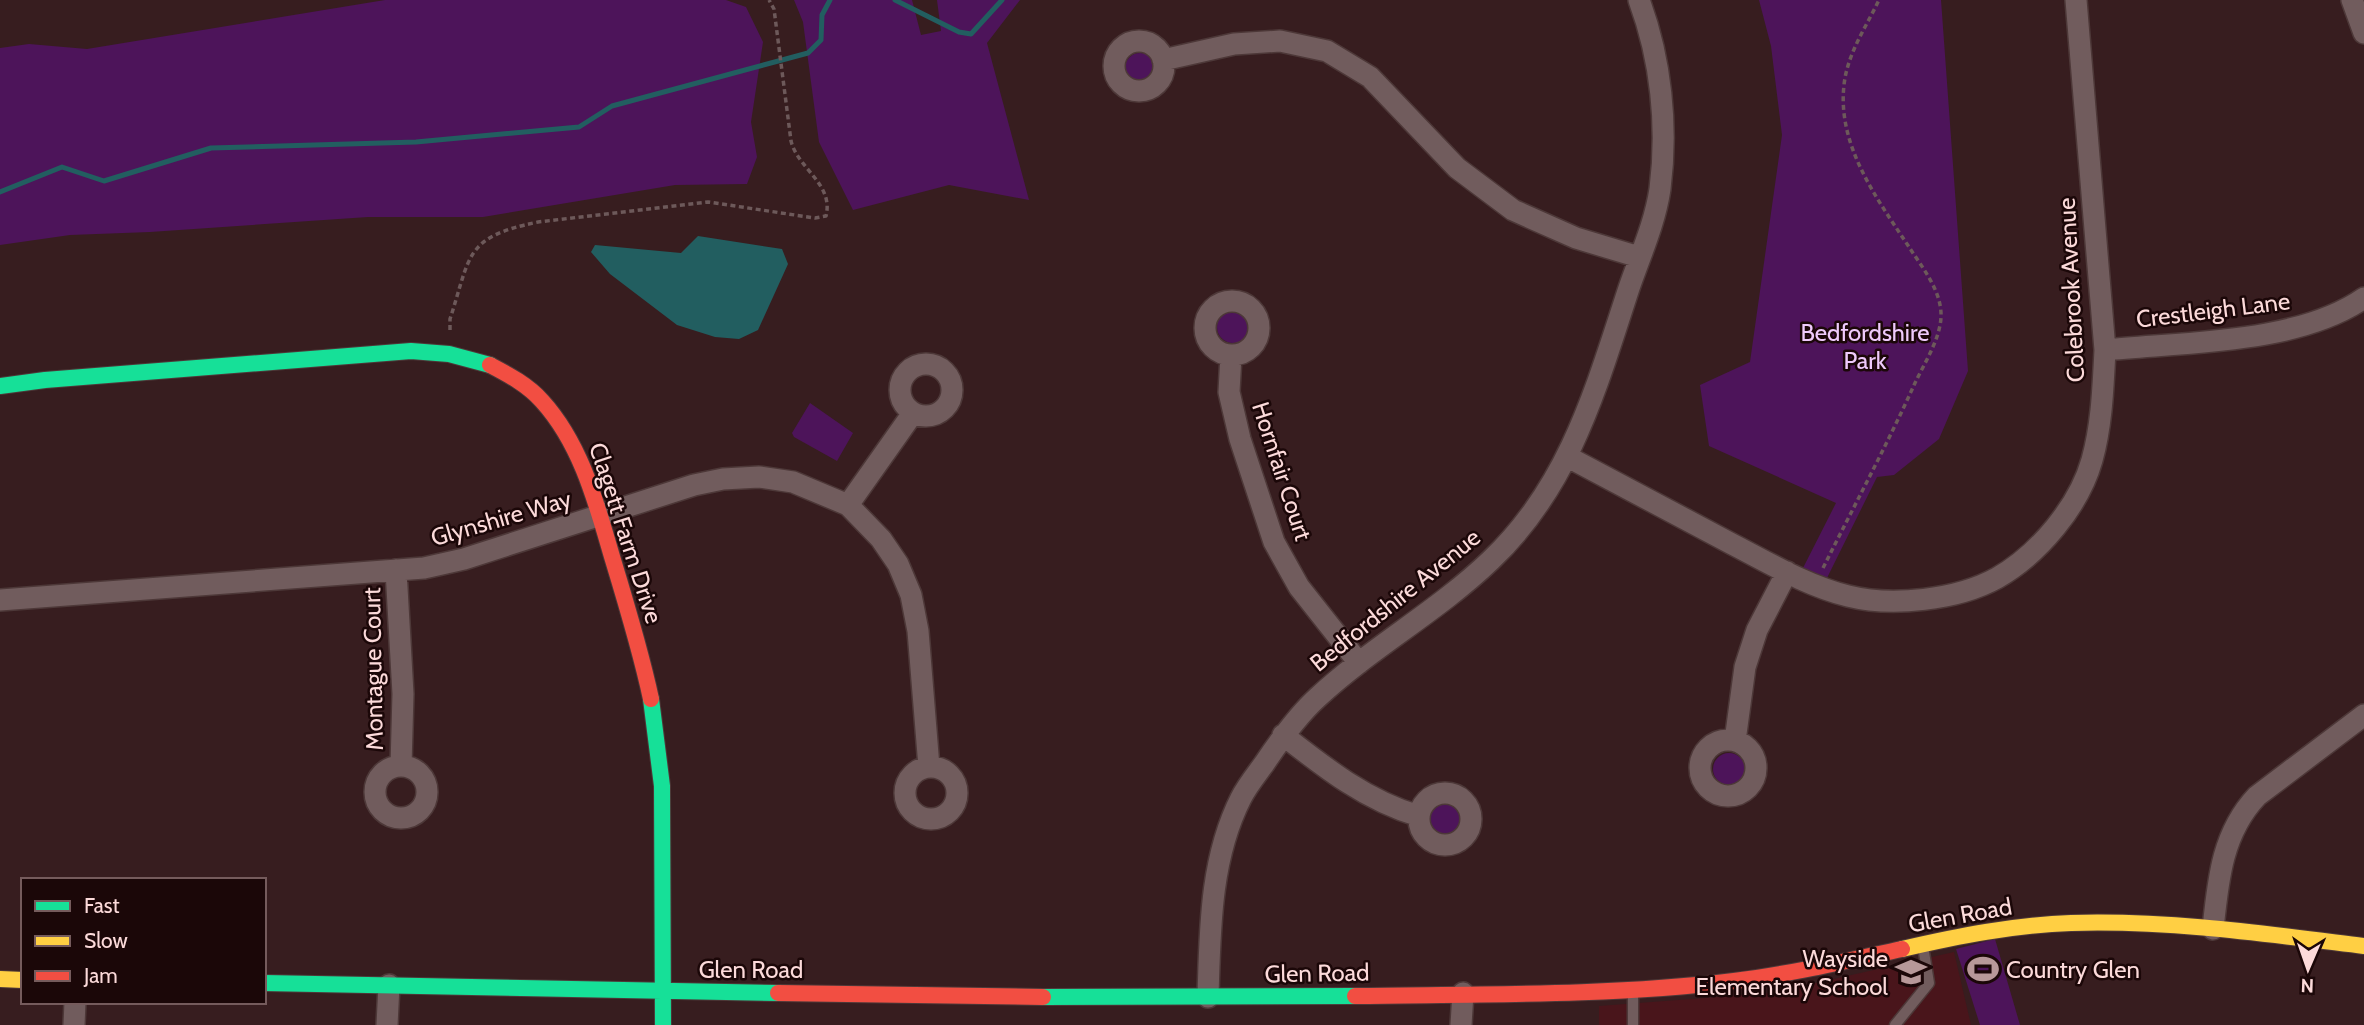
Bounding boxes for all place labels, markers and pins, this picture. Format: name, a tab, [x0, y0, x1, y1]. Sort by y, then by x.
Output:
place label: Wayside Elementary School	[1696, 944, 1888, 1001]
sports icon: Country Glen	[1966, 952, 2000, 986]
school or university icon: Wayside Elementary School	[1894, 955, 1928, 989]
place label: Country Glen	[2006, 955, 2140, 984]

